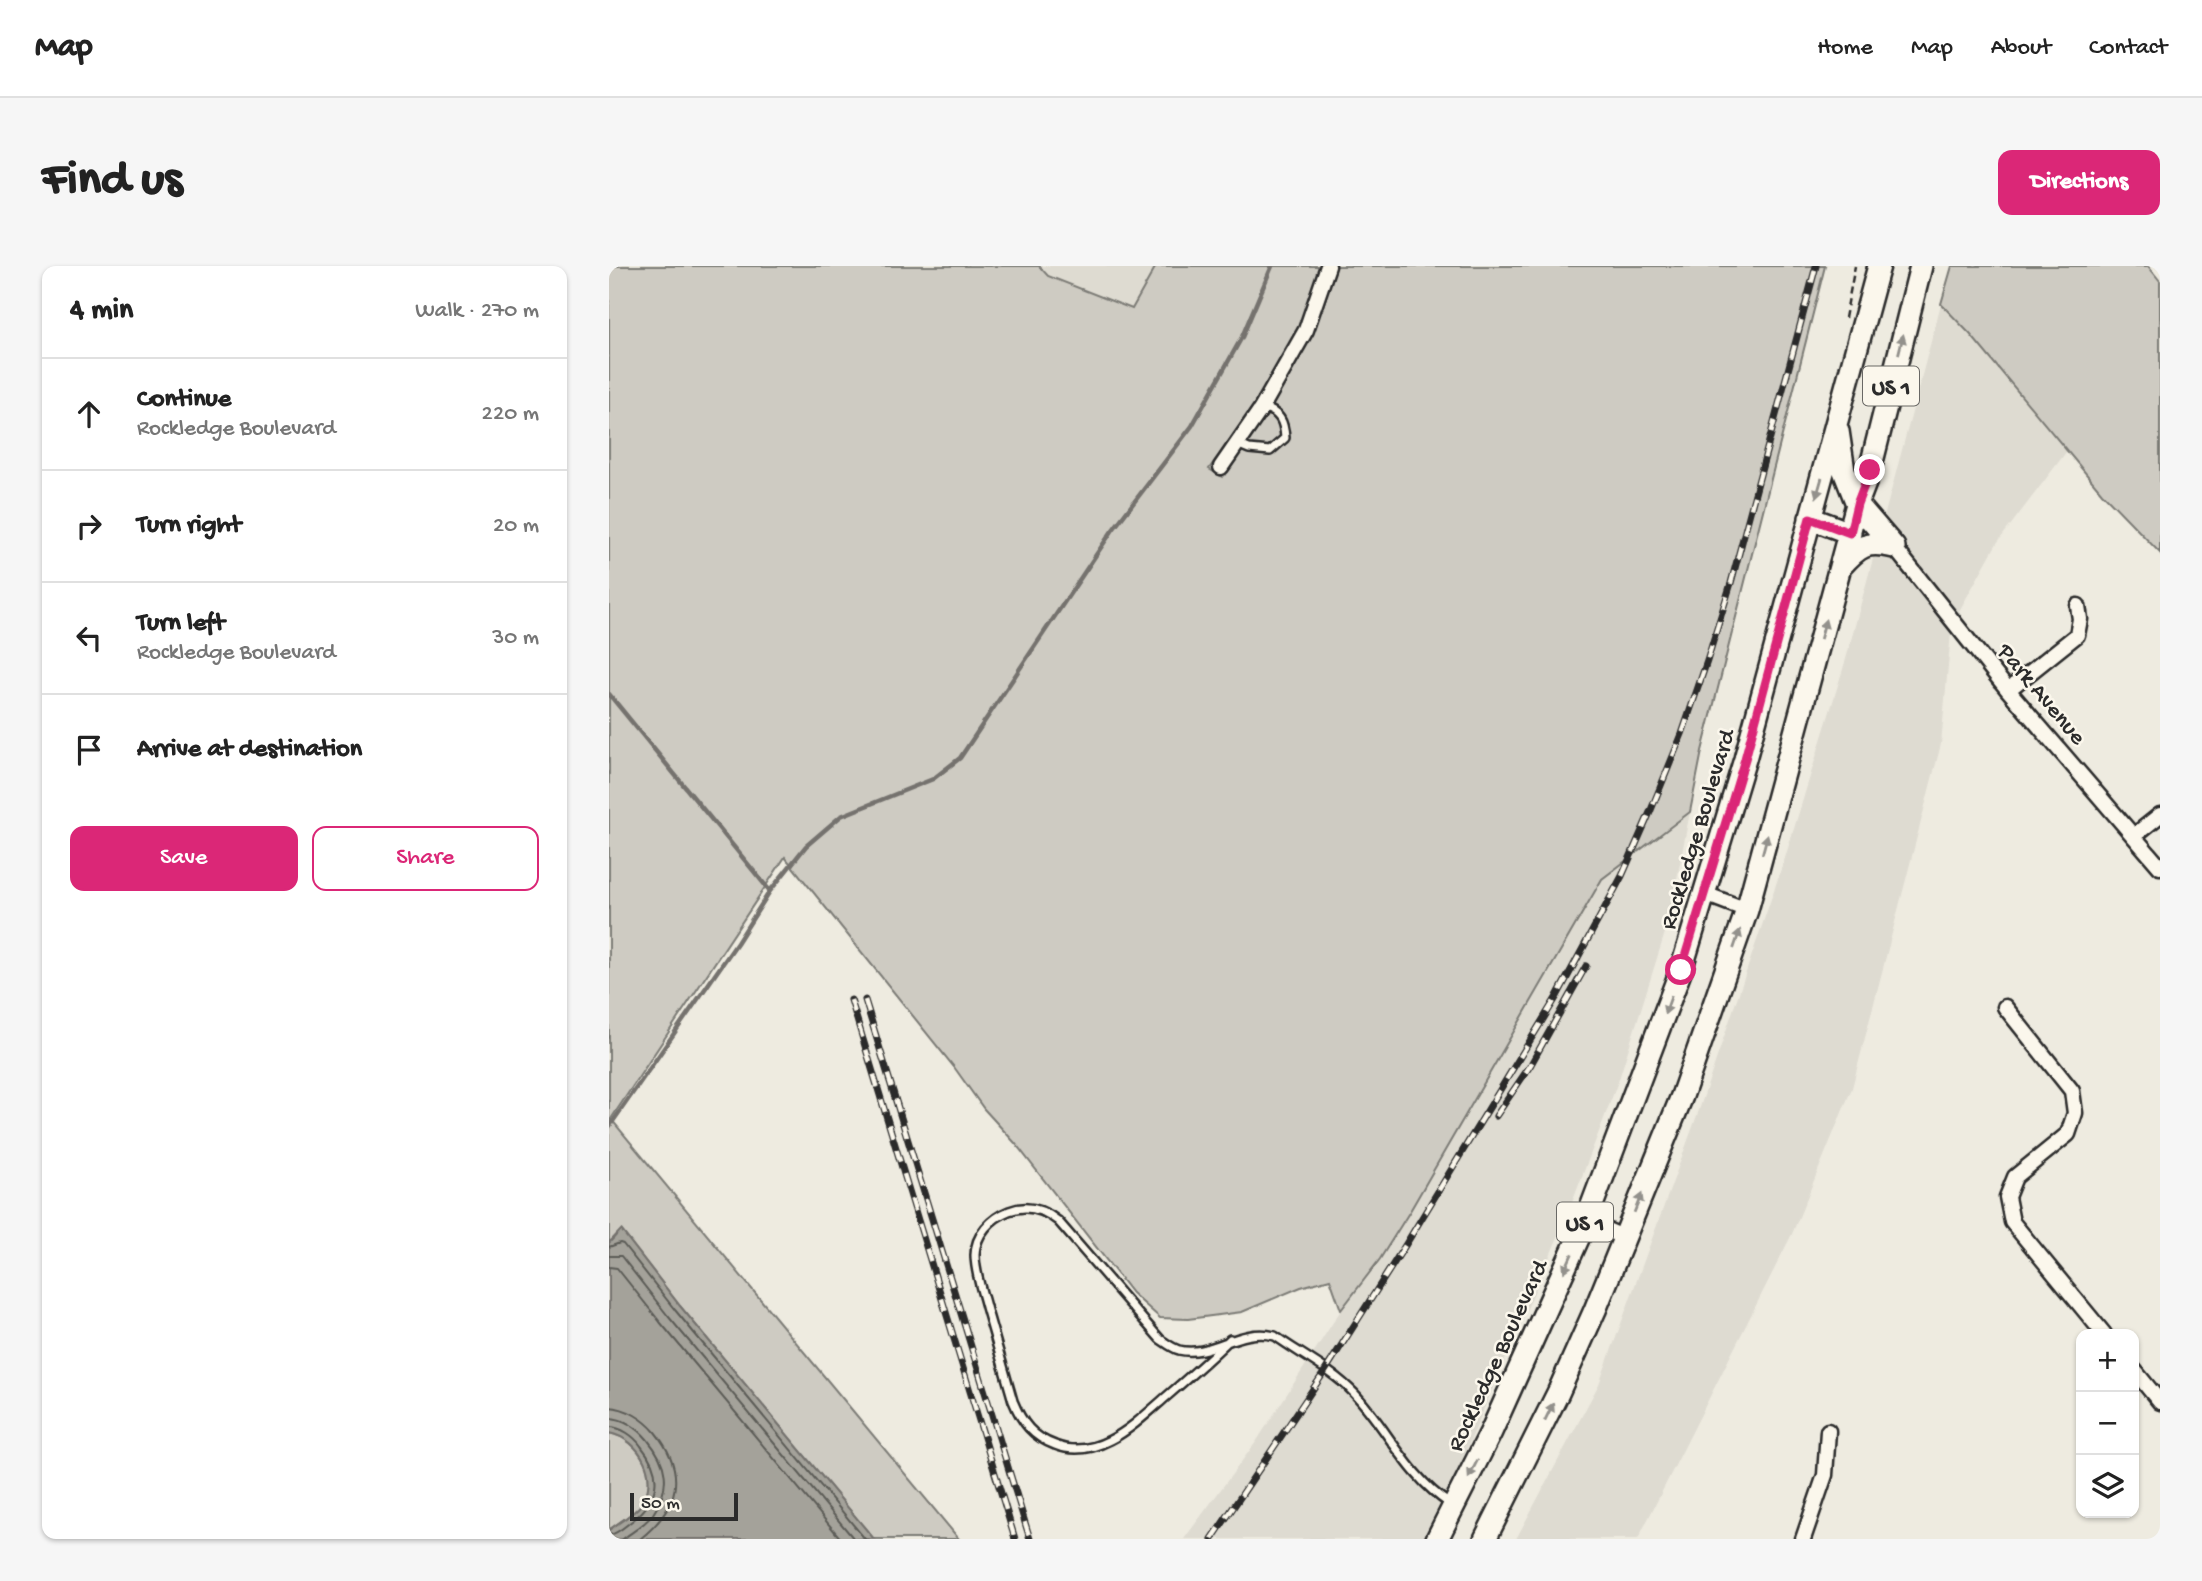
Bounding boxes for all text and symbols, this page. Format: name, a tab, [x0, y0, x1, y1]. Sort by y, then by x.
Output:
text: Map	[35, 29, 92, 67]
text: Home	[1817, 34, 1873, 63]
text: Map	[1911, 34, 1953, 63]
text: About	[1991, 34, 2051, 63]
text: Contact	[2089, 34, 2167, 63]
button: Directions	[1998, 150, 2160, 215]
text: Find us	[42, 153, 182, 211]
text: 4 min	[70, 294, 133, 329]
text: Walk · 270 m	[415, 298, 539, 325]
one-way arrow	[1896, 333, 1907, 355]
road number: US 1	[1863, 366, 1919, 406]
text: Continue	[137, 385, 231, 416]
icon: ahead	[70, 395, 108, 433]
text: 220 m	[482, 401, 539, 428]
text: Rockledge Boulevard	[137, 416, 336, 443]
route end	[1854, 454, 1885, 485]
one-way arrow	[1813, 478, 1823, 499]
icon: right	[70, 507, 108, 545]
text: Turn right	[137, 511, 241, 542]
text: 20 m	[493, 513, 539, 540]
text: Turn left	[137, 609, 225, 640]
one-way arrow	[1819, 618, 1829, 639]
icon: left	[70, 619, 108, 657]
text: 30 m	[492, 625, 539, 652]
street label: Park Avenue	[1989, 638, 2092, 752]
text: Rockledge Boulevard	[137, 640, 336, 667]
street label: Rockledge Boulevard	[1655, 725, 1744, 933]
icon: arrive	[70, 731, 108, 769]
text: Arrive at destination	[137, 735, 362, 766]
button: Save	[70, 826, 298, 891]
button: Share	[312, 826, 539, 891]
one-way arrow	[1760, 833, 1771, 855]
one-way arrow	[1732, 928, 1743, 949]
route start	[1665, 954, 1696, 985]
one-way arrow	[1662, 994, 1673, 1015]
one-way arrow	[1633, 1193, 1644, 1214]
road number: US 1	[1557, 1203, 1613, 1242]
one-way arrow	[1562, 1252, 1573, 1273]
street label: Rockledge Boulevard	[1442, 1255, 1557, 1457]
map controls	[2076, 1329, 2139, 1518]
button: +	[2076, 1329, 2139, 1392]
button: −	[2076, 1392, 2139, 1455]
one-way arrow	[1543, 1402, 1555, 1422]
button: layers	[2076, 1455, 2139, 1518]
one-way arrow	[1467, 1459, 1478, 1479]
scale bar	[630, 1490, 739, 1522]
text: 50 m	[641, 1493, 680, 1516]

